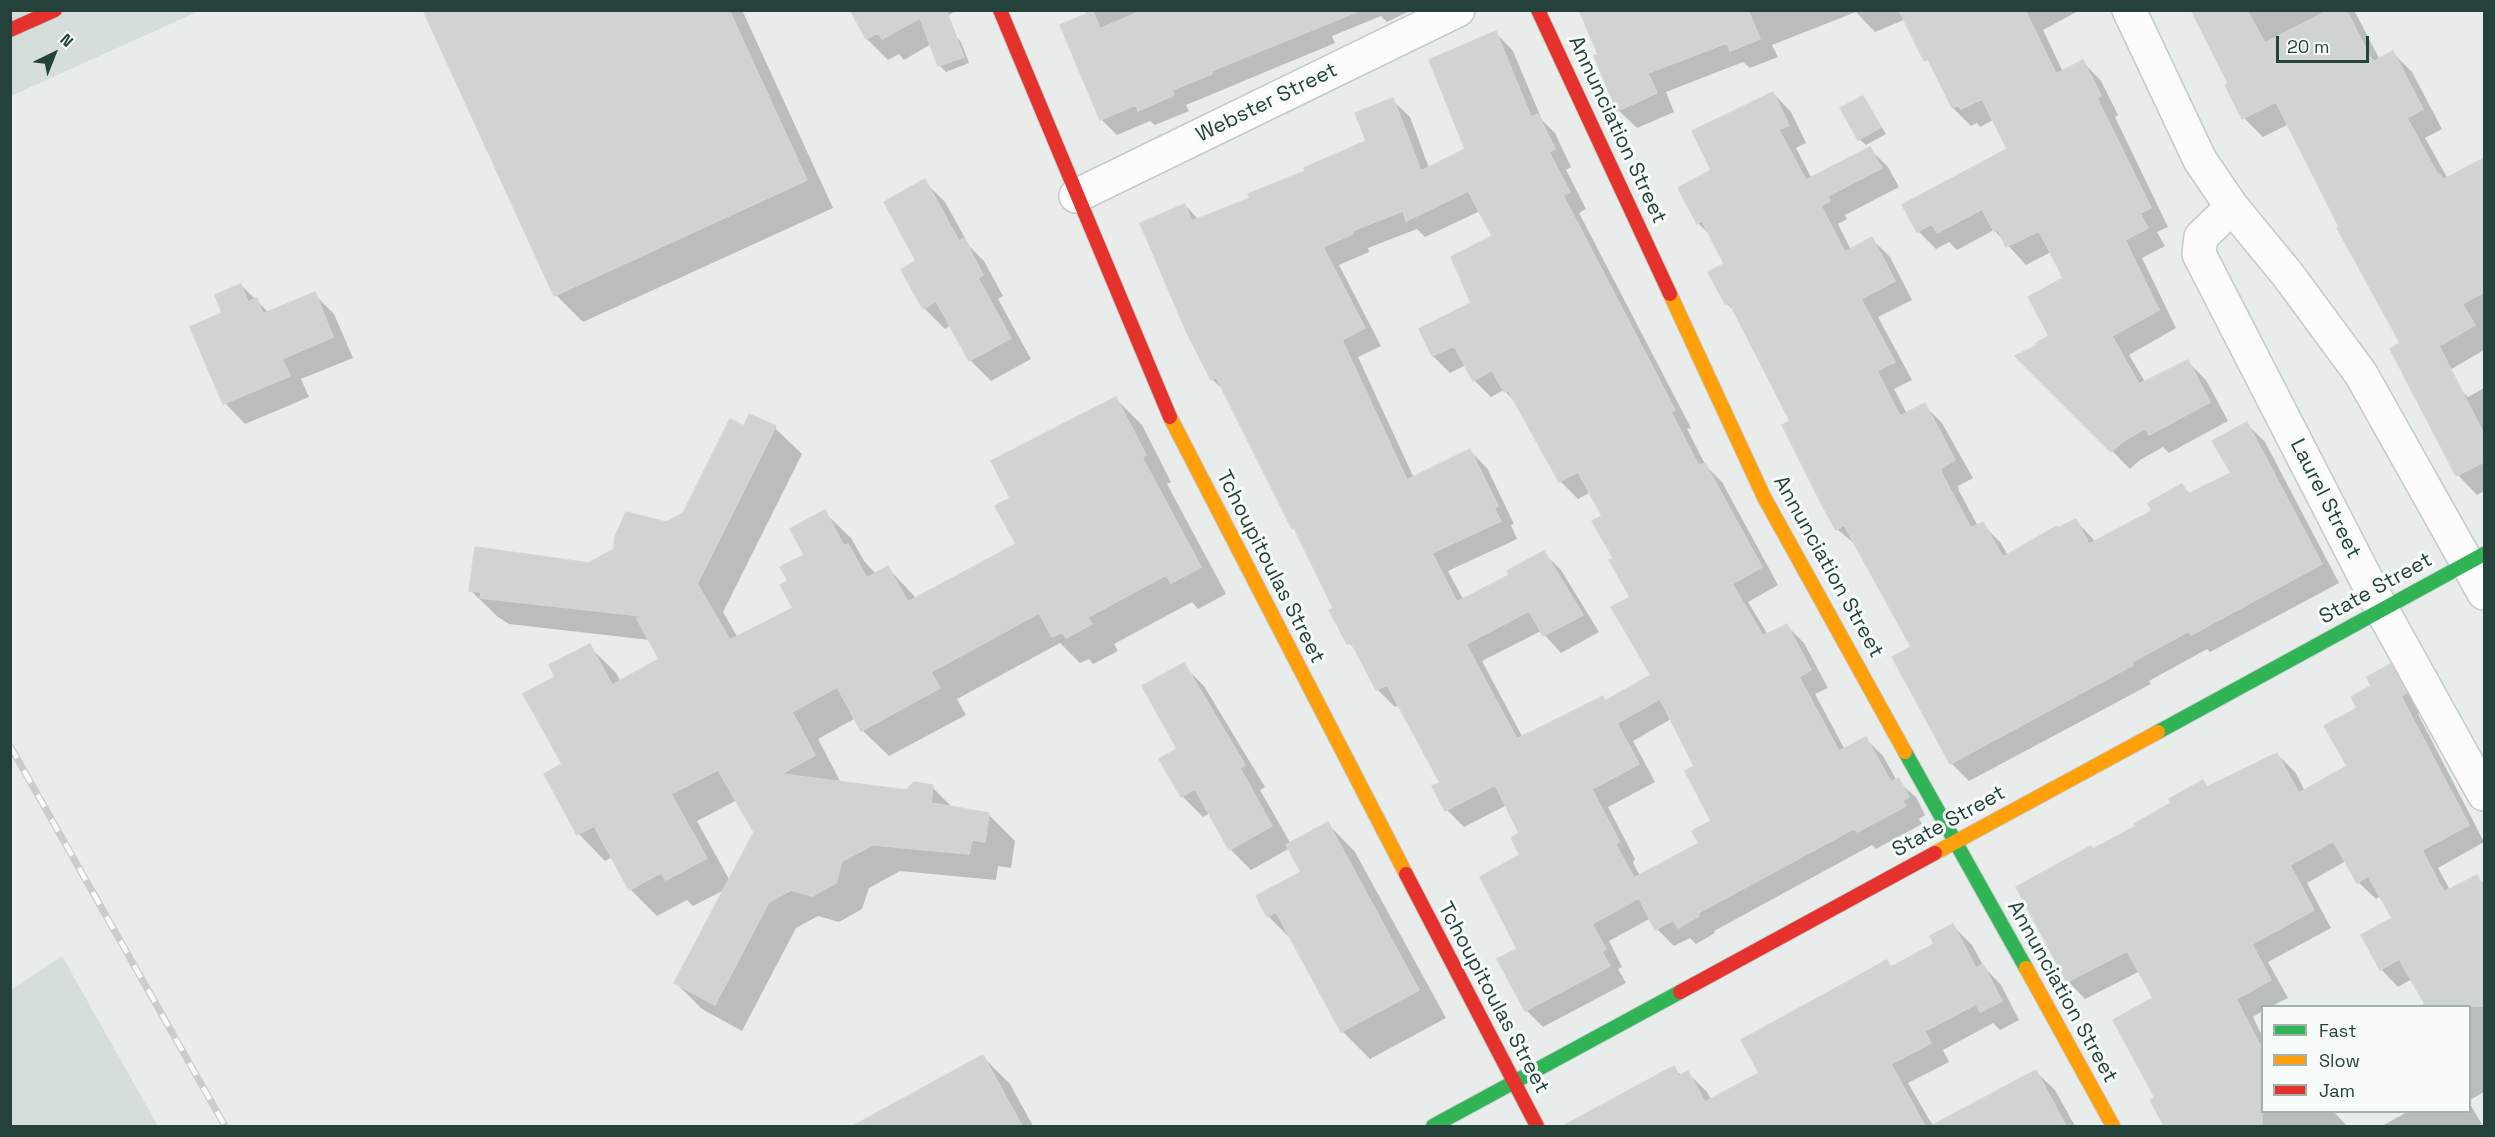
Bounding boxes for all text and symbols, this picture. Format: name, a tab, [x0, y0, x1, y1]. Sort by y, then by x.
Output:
north arrow	[24, 24, 84, 84]
scale bar	[2279, 24, 2372, 62]
text: N	[56, 29, 78, 52]
street label: Annunciation Street	[1562, 32, 1672, 228]
text: 20 m	[2287, 35, 2330, 58]
street label: Webster Street	[1192, 58, 1342, 148]
street label: Laurel Street	[2284, 435, 2366, 563]
street label: Tchoupitoulas Street	[1210, 466, 1330, 668]
street label: Annunciation Street	[1768, 472, 1888, 662]
street label: State Street	[2315, 548, 2437, 630]
street label: State Street	[1888, 781, 2010, 863]
street label: Annunciation Street	[2002, 897, 2122, 1087]
street label: Tchoupitoulas Street	[1432, 898, 1554, 1098]
legend	[2261, 1005, 2471, 1113]
text: Fast	[2319, 1019, 2356, 1042]
text: Slow	[2319, 1049, 2360, 1072]
text: Jam	[2319, 1079, 2355, 1102]

